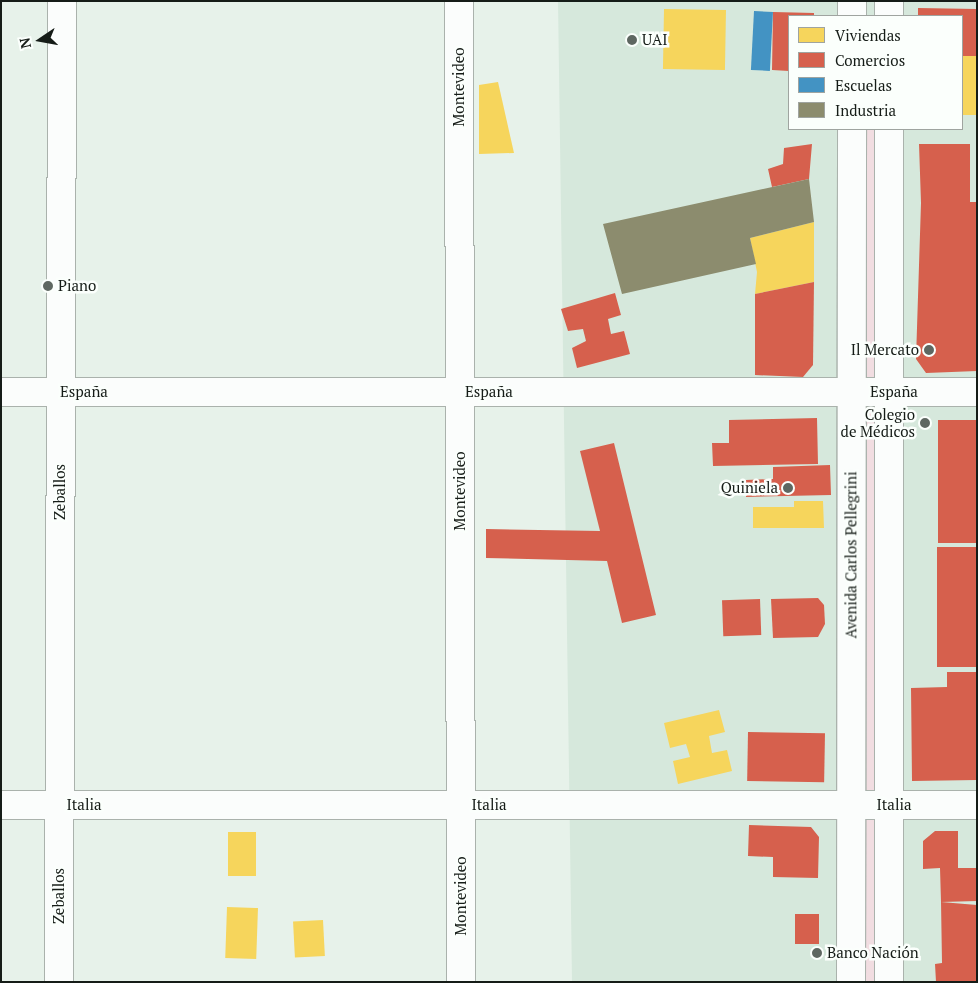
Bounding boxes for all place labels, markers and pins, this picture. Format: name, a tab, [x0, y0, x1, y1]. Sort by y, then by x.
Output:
place label: UAI	[642, 31, 668, 49]
marker: UAI	[626, 34, 638, 46]
place label: Piano	[58, 277, 96, 295]
marker: Piano	[42, 280, 54, 292]
place label: Il Mercato	[851, 341, 919, 359]
marker: Il Mercato	[923, 344, 935, 356]
place label: Colegio de Médicos	[841, 405, 915, 440]
marker: Colegio de Médicos	[919, 417, 931, 429]
place label: Quiniela	[721, 479, 778, 497]
marker: Quiniela	[782, 482, 794, 494]
place label: Banco Nación	[827, 944, 919, 962]
marker: Banco Nación	[811, 947, 823, 959]

